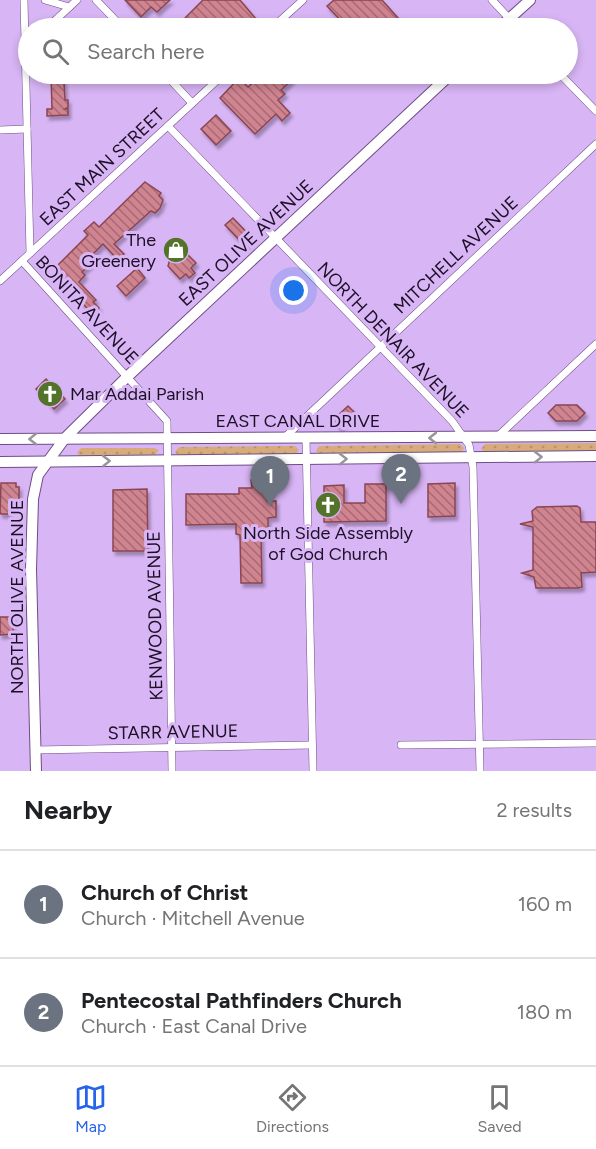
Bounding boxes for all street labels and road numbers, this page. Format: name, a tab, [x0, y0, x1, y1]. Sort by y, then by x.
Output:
street label: EAST MAIN STREET	[35, 104, 169, 230]
street label: EAST OLIVE AVENUE	[174, 175, 318, 311]
street label: MITCHELL AVENUE	[389, 192, 523, 318]
street label: BONITA AVENUE	[31, 251, 143, 369]
street label: NORTH DENAIR AVENUE	[313, 257, 473, 423]
street label: EAST CANAL DRIVE	[215, 410, 381, 432]
street label: NORTH OLIVE AVENUE	[6, 500, 28, 694]
street label: KENWOOD AVENUE	[143, 531, 167, 701]
street label: STARR AVENUE	[107, 720, 239, 744]

